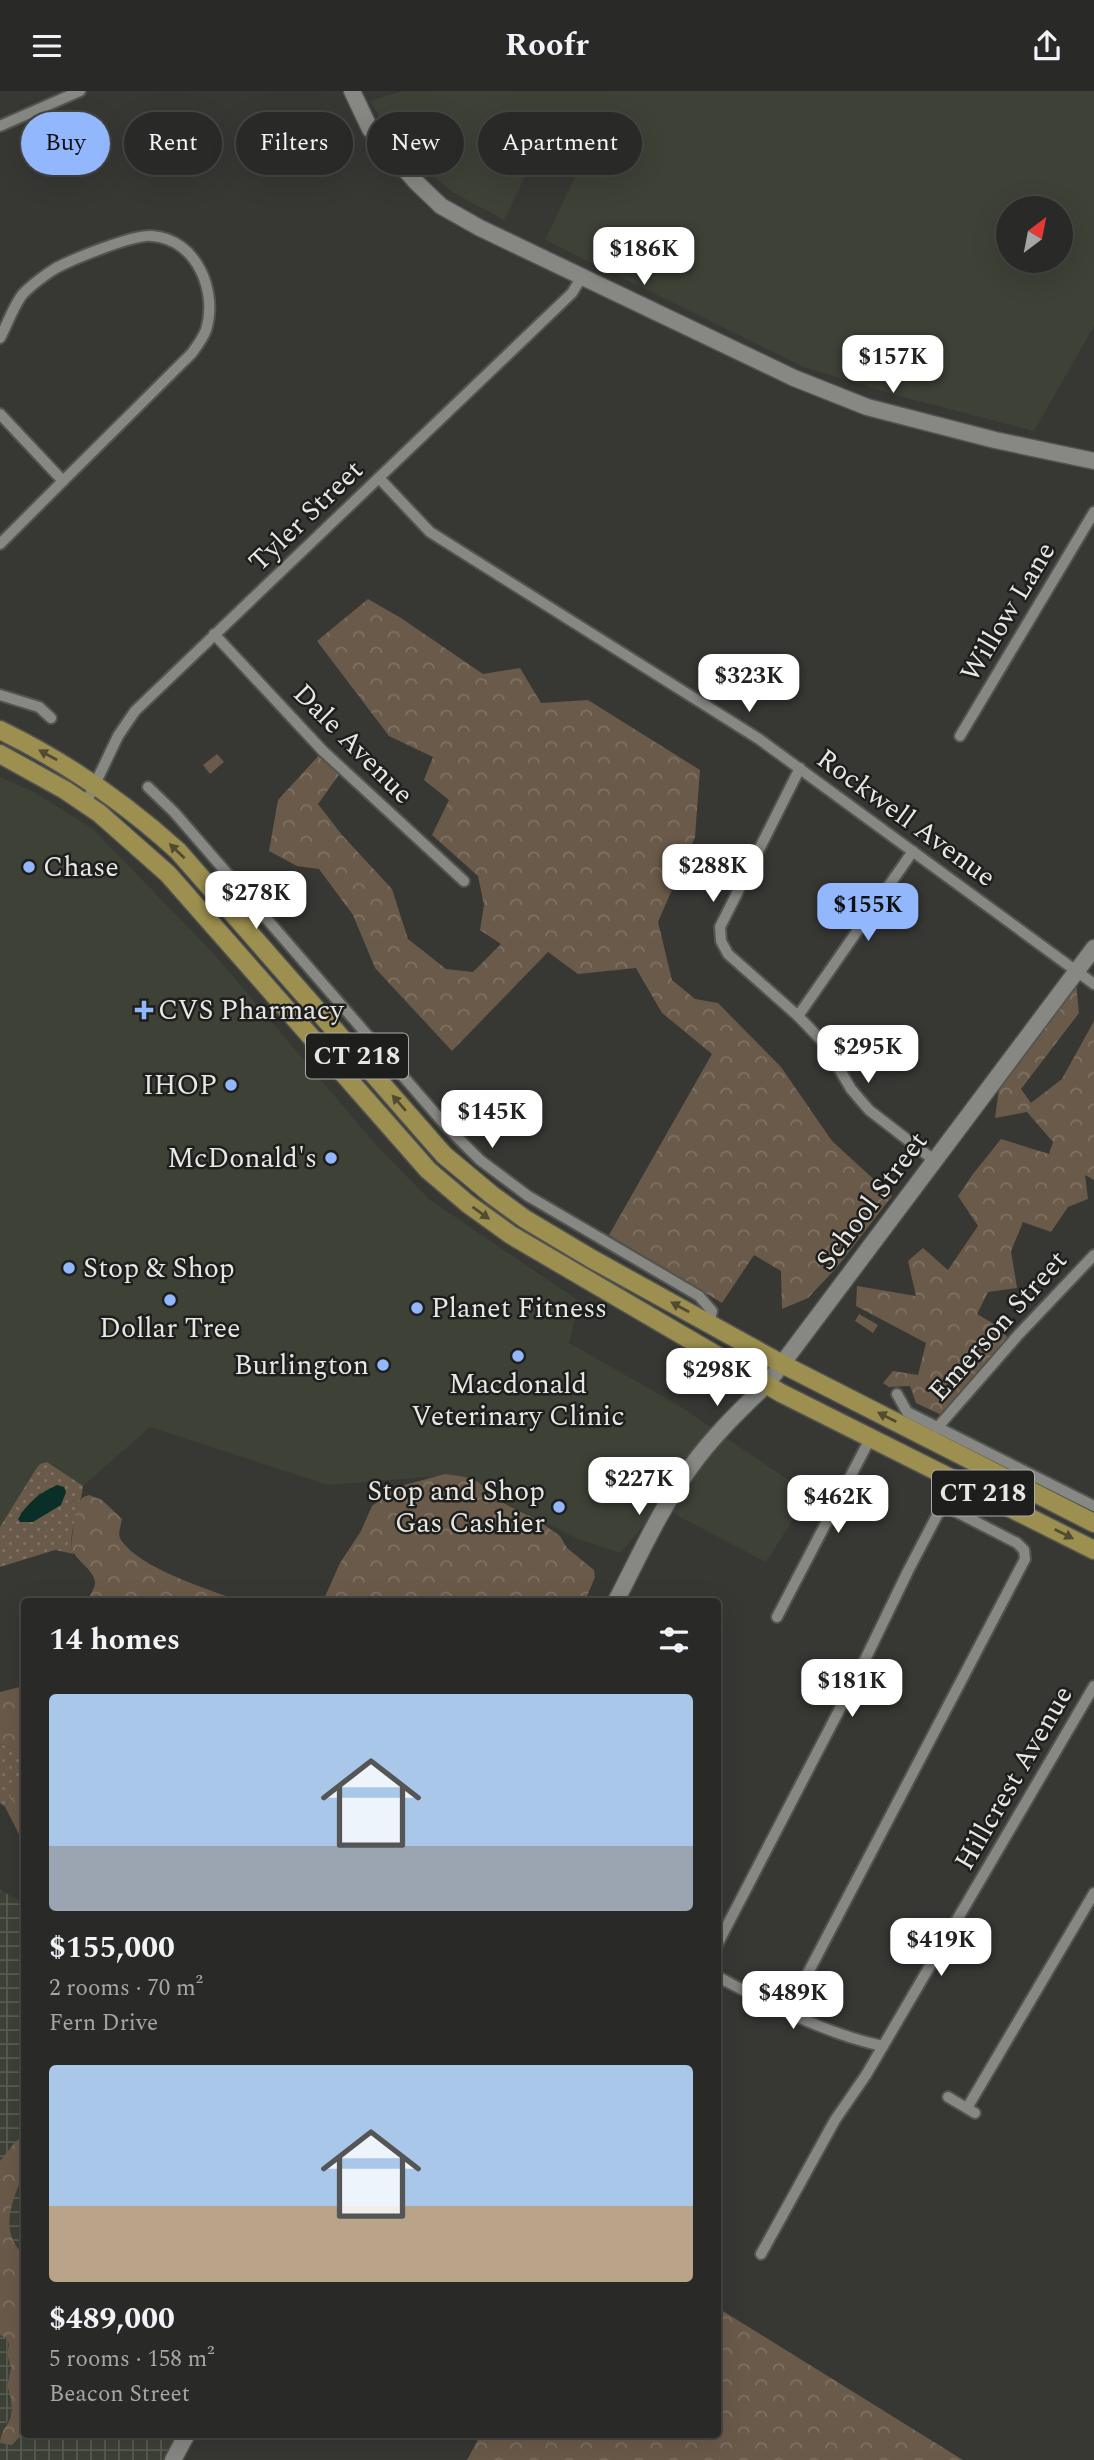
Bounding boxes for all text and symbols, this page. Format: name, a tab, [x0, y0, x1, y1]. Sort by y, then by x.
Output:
text: Roofr	[505, 21, 589, 70]
icon: menu	[28, 27, 66, 65]
icon: share	[1028, 27, 1066, 65]
chip: Buy	[21, 112, 110, 175]
chip: Rent	[124, 112, 222, 175]
chip: Filters	[236, 112, 353, 175]
chip: New	[367, 112, 464, 175]
chip: Apartment	[478, 112, 642, 175]
north arrow	[996, 196, 1073, 273]
map controls	[996, 196, 1073, 273]
pin: $186K	[595, 227, 693, 287]
text: $186K	[609, 232, 679, 267]
pin: $157K	[844, 335, 942, 395]
text: $157K	[858, 340, 928, 375]
street label: Tyler Street	[239, 450, 373, 582]
street label: Willow Lane	[949, 534, 1067, 690]
pin: $323K	[700, 655, 798, 714]
text: $323K	[714, 659, 784, 694]
street label: Dale Avenue	[282, 673, 424, 815]
street label: Rockwell Avenue	[807, 738, 1005, 898]
one-way arrow	[39, 749, 58, 761]
one-way arrow	[169, 843, 185, 859]
pin: $288K	[664, 845, 762, 904]
place label: Chase	[43, 846, 119, 889]
text: $288K	[678, 849, 748, 884]
marker: Chase	[21, 859, 37, 875]
pin: $278K	[207, 871, 305, 931]
text: $278K	[221, 876, 291, 911]
pin: $155K	[819, 883, 917, 943]
text: $155K	[833, 888, 903, 923]
place label: CVS Pharmacy	[158, 989, 345, 1032]
marker: CVS Pharmacy	[136, 1002, 152, 1018]
pin: $295K	[819, 1025, 917, 1085]
text: $295K	[833, 1030, 903, 1065]
road number: CT 218	[306, 1033, 408, 1079]
place label: IHOP	[143, 1064, 217, 1107]
marker: IHOP	[223, 1077, 239, 1093]
pin: $145K	[443, 1091, 541, 1150]
one-way arrow	[391, 1095, 407, 1112]
text: $145K	[457, 1095, 527, 1130]
street label: School Street	[805, 1122, 939, 1280]
place label: McDonald's	[167, 1137, 317, 1180]
marker: McDonald's	[323, 1150, 339, 1166]
one-way arrow	[472, 1206, 490, 1220]
street label: Emerson Street	[918, 1241, 1078, 1411]
place label: Stop & Shop	[83, 1247, 235, 1290]
marker: Stop & Shop	[61, 1260, 77, 1276]
place label: Planet Fitness	[431, 1287, 607, 1330]
marker: Dollar Tree	[162, 1292, 178, 1308]
marker: Planet Fitness	[409, 1300, 425, 1316]
one-way arrow	[670, 1301, 689, 1313]
place label: Dollar Tree	[99, 1307, 241, 1350]
place label: Burlington	[234, 1344, 369, 1387]
marker: Macdonald Veterinary Clinic	[510, 1348, 526, 1364]
pin: $298K	[668, 1349, 766, 1408]
text: $298K	[682, 1353, 752, 1388]
marker: Burlington	[375, 1357, 391, 1373]
place label: Macdonald Veterinary Clinic	[411, 1363, 625, 1438]
one-way arrow	[876, 1412, 896, 1424]
pin: $227K	[590, 1457, 688, 1517]
text: $227K	[604, 1462, 674, 1497]
place label: Stop and Shop Gas Cashier	[367, 1470, 545, 1545]
road number: CT 218	[932, 1471, 1034, 1515]
pin: $462K	[789, 1475, 887, 1535]
text: $462K	[803, 1480, 873, 1515]
marker: Stop and Shop Gas Cashier	[551, 1499, 567, 1515]
one-way arrow	[1054, 1528, 1074, 1540]
text: 14 homes	[49, 1617, 180, 1663]
icon: filters	[655, 1621, 693, 1659]
pin: $181K	[803, 1659, 901, 1719]
text: $181K	[817, 1664, 887, 1699]
street label: Hillcrest Avenue	[944, 1678, 1084, 1878]
icon: home	[308, 1740, 434, 1866]
pin: $419K	[892, 1919, 990, 1978]
text: $419K	[906, 1923, 976, 1958]
text: $155,000	[49, 1925, 175, 1971]
text: 2 rooms · 70 m²	[49, 1971, 203, 2006]
pin: $489K	[744, 1972, 842, 2031]
text: $489K	[758, 1976, 828, 2011]
text: Fern Drive	[49, 2006, 158, 2041]
icon: home	[308, 2111, 434, 2237]
text: $489,000	[49, 2296, 175, 2342]
text: 5 rooms · 158 m²	[49, 2342, 215, 2377]
text: Beacon Street	[49, 2377, 190, 2412]

